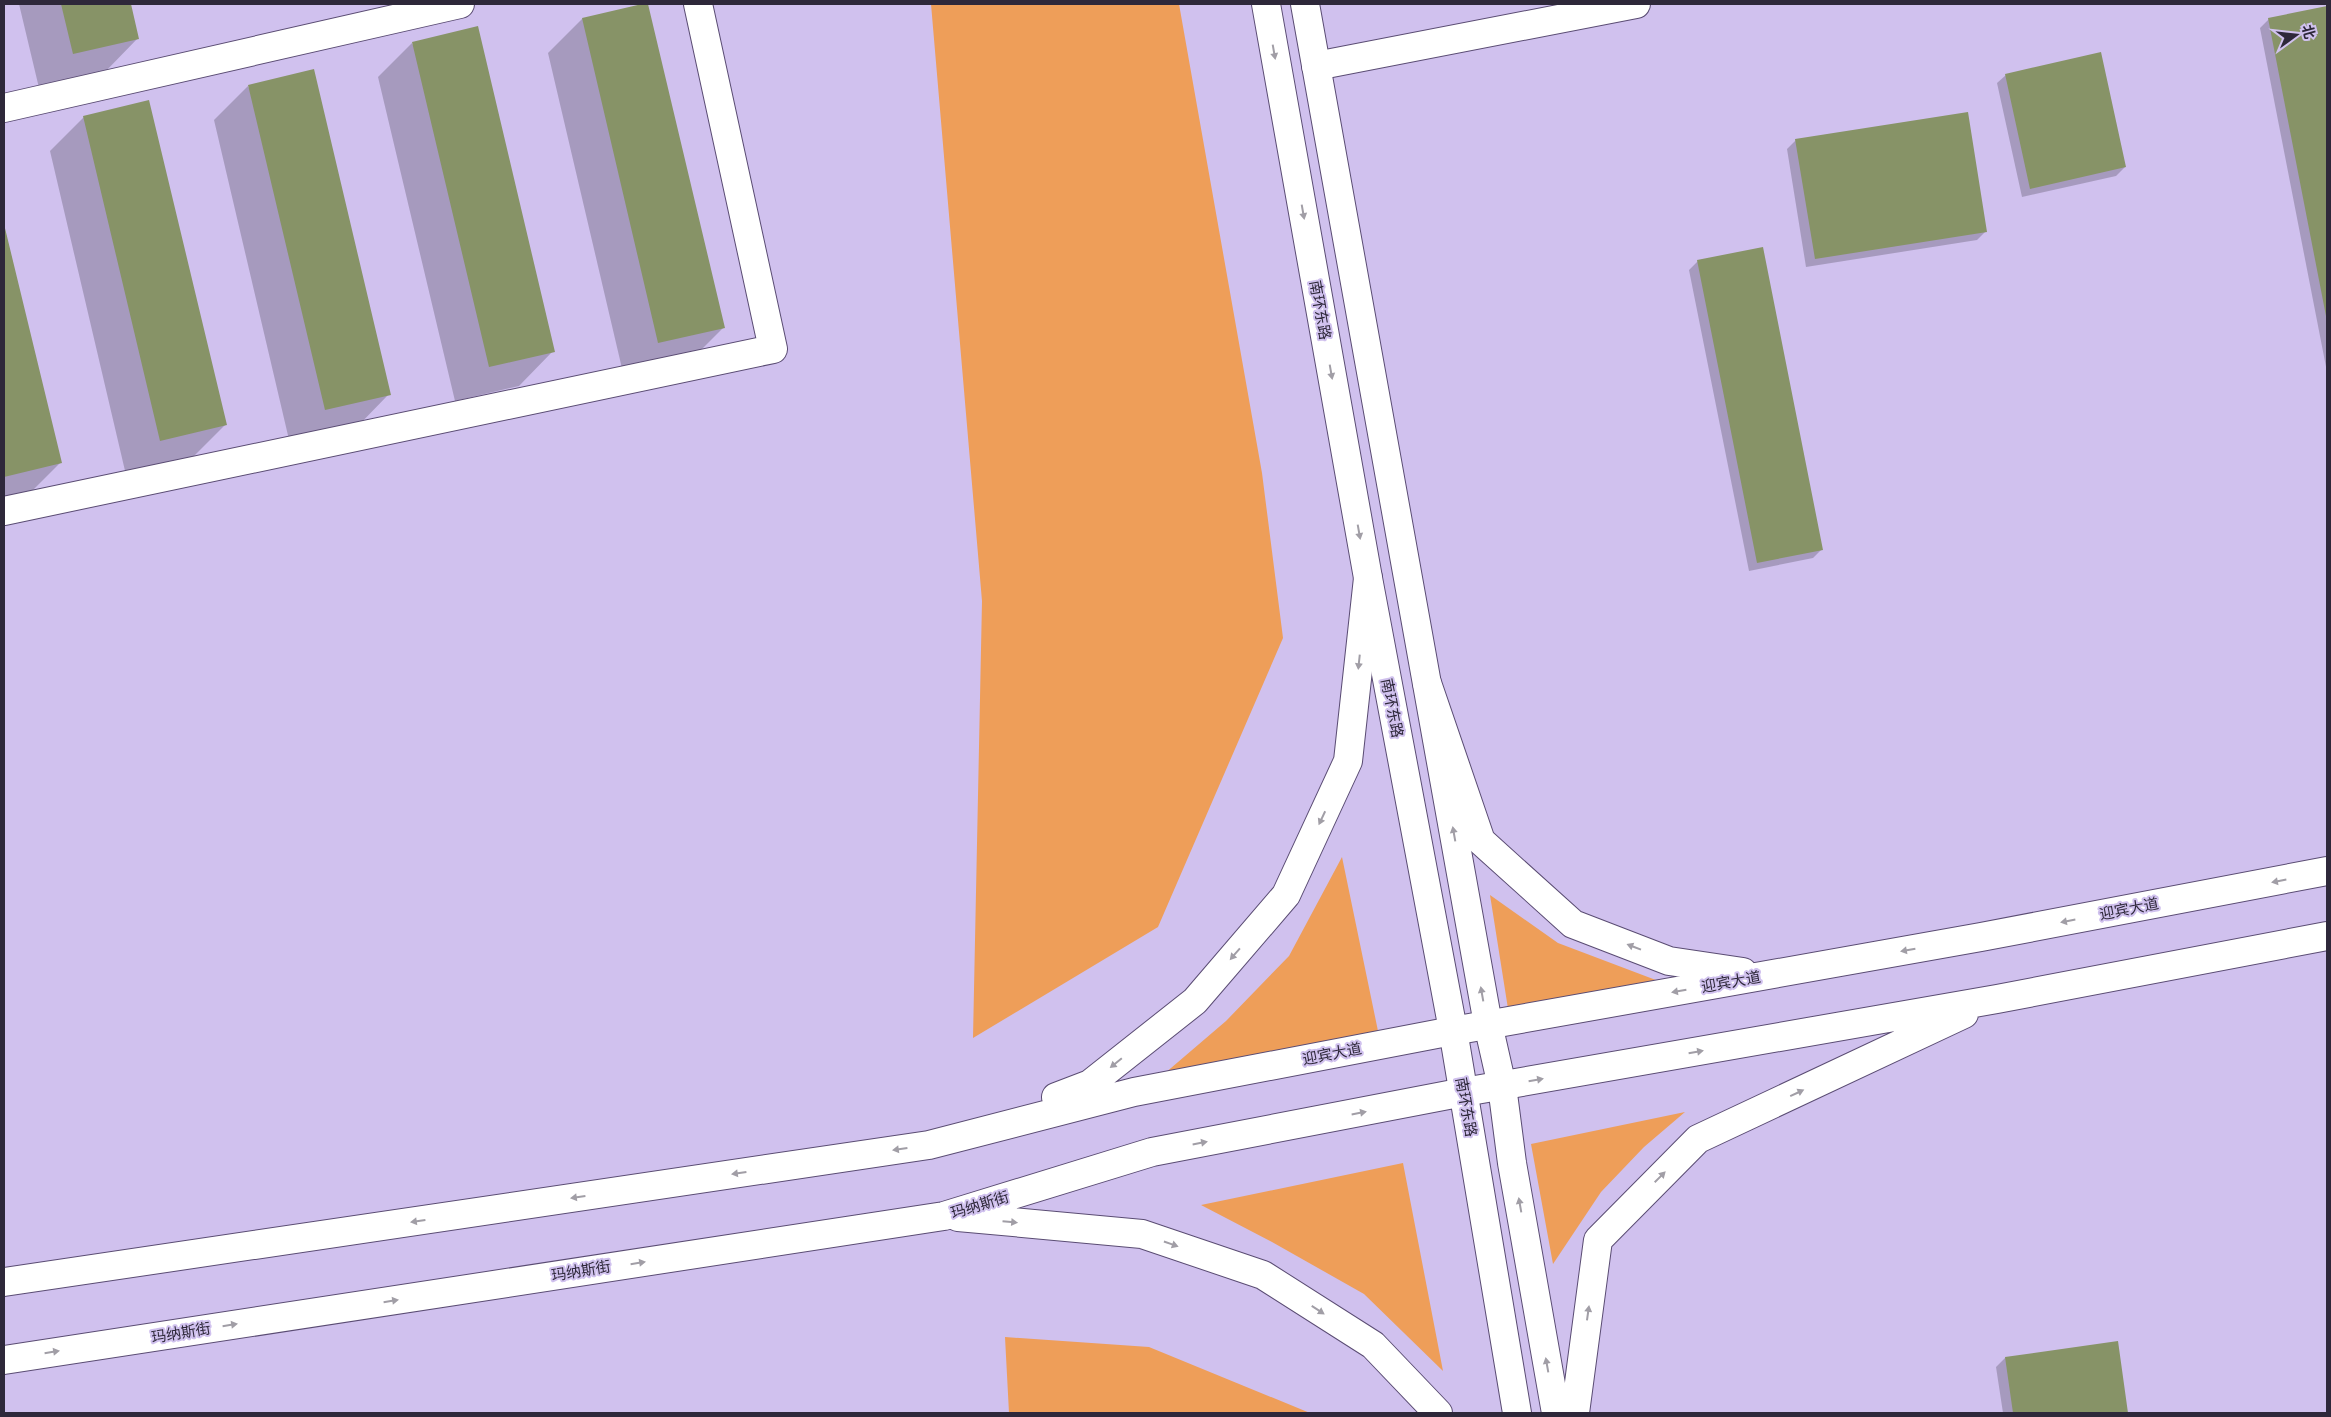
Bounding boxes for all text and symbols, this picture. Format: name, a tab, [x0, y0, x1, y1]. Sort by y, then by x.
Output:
north arrow	[2271, 10, 2321, 60]
text: 北	[2297, 23, 2319, 41]
one-way arrow	[1271, 44, 1279, 60]
one-way arrow	[1299, 204, 1307, 220]
street label: 南环东路	[1305, 279, 1335, 341]
one-way arrow	[1327, 364, 1335, 379]
one-way arrow	[1356, 524, 1364, 540]
one-way arrow	[1355, 654, 1363, 670]
street label: 南环东路	[1376, 677, 1408, 739]
one-way arrow	[1317, 811, 1325, 825]
one-way arrow	[1449, 825, 1457, 841]
one-way arrow	[2271, 877, 2287, 885]
street label: 迎宾大道	[2098, 893, 2160, 925]
one-way arrow	[2060, 917, 2076, 925]
one-way arrow	[1627, 943, 1641, 951]
one-way arrow	[1230, 947, 1241, 960]
one-way arrow	[1900, 947, 1916, 955]
street label: 迎宾大道	[1700, 967, 1762, 997]
one-way arrow	[1478, 985, 1486, 1001]
one-way arrow	[1671, 987, 1687, 995]
street label: 迎宾大道	[1301, 1038, 1363, 1070]
one-way arrow	[1689, 1047, 1705, 1055]
one-way arrow	[1110, 1058, 1123, 1069]
one-way arrow	[1528, 1075, 1544, 1083]
street label: 南环东路	[1451, 1076, 1481, 1138]
one-way arrow	[1790, 1088, 1804, 1096]
one-way arrow	[1352, 1108, 1368, 1116]
one-way arrow	[1192, 1139, 1208, 1147]
one-way arrow	[891, 1145, 907, 1153]
one-way arrow	[731, 1169, 747, 1177]
one-way arrow	[1654, 1171, 1666, 1183]
street label: 玛纳斯街	[948, 1187, 1012, 1223]
one-way arrow	[570, 1193, 586, 1201]
one-way arrow	[1515, 1197, 1523, 1213]
one-way arrow	[409, 1217, 425, 1225]
one-way arrow	[1003, 1218, 1019, 1226]
one-way arrow	[1163, 1241, 1178, 1248]
street label: 玛纳斯街	[550, 1256, 612, 1286]
one-way arrow	[630, 1259, 646, 1267]
one-way arrow	[383, 1296, 399, 1304]
one-way arrow	[1311, 1305, 1324, 1315]
one-way arrow	[1584, 1305, 1592, 1321]
street label: 玛纳斯街	[150, 1318, 212, 1348]
one-way arrow	[222, 1321, 238, 1329]
one-way arrow	[44, 1348, 60, 1356]
one-way arrow	[1543, 1357, 1551, 1373]

